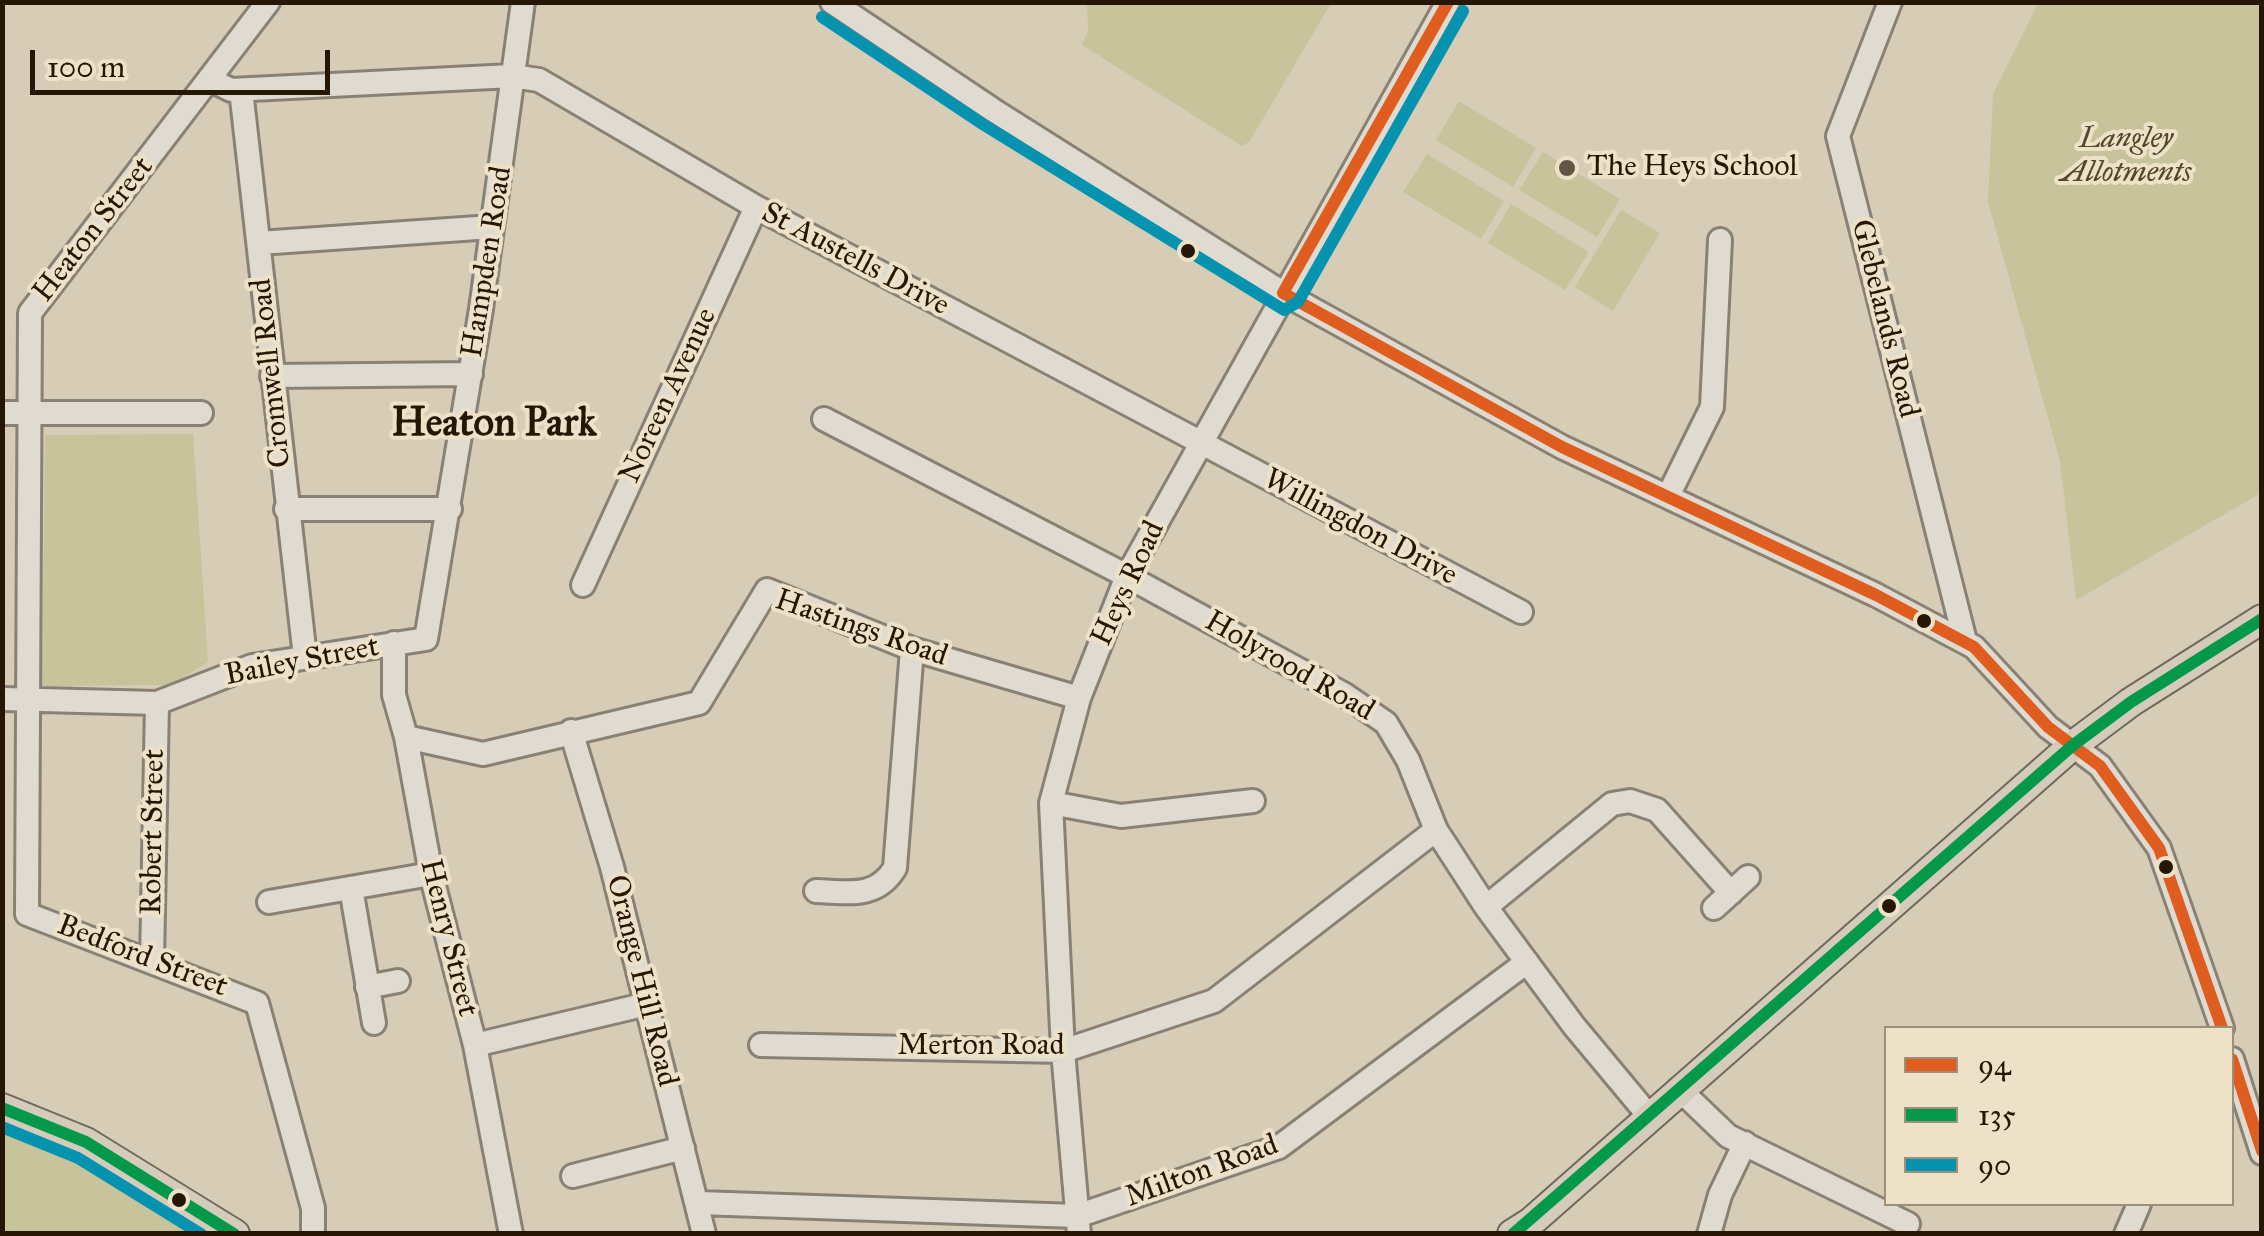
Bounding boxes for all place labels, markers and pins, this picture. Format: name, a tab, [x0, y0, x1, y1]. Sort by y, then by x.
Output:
place label: The Heys School	[1587, 150, 1798, 186]
marker: The Heys School	[1556, 157, 1578, 179]
unlabelled marker	[1178, 241, 1198, 261]
unlabelled marker	[1914, 611, 1934, 631]
unlabelled marker	[2156, 857, 2176, 877]
unlabelled marker	[1879, 896, 1899, 916]
unlabelled marker	[169, 1190, 189, 1210]

